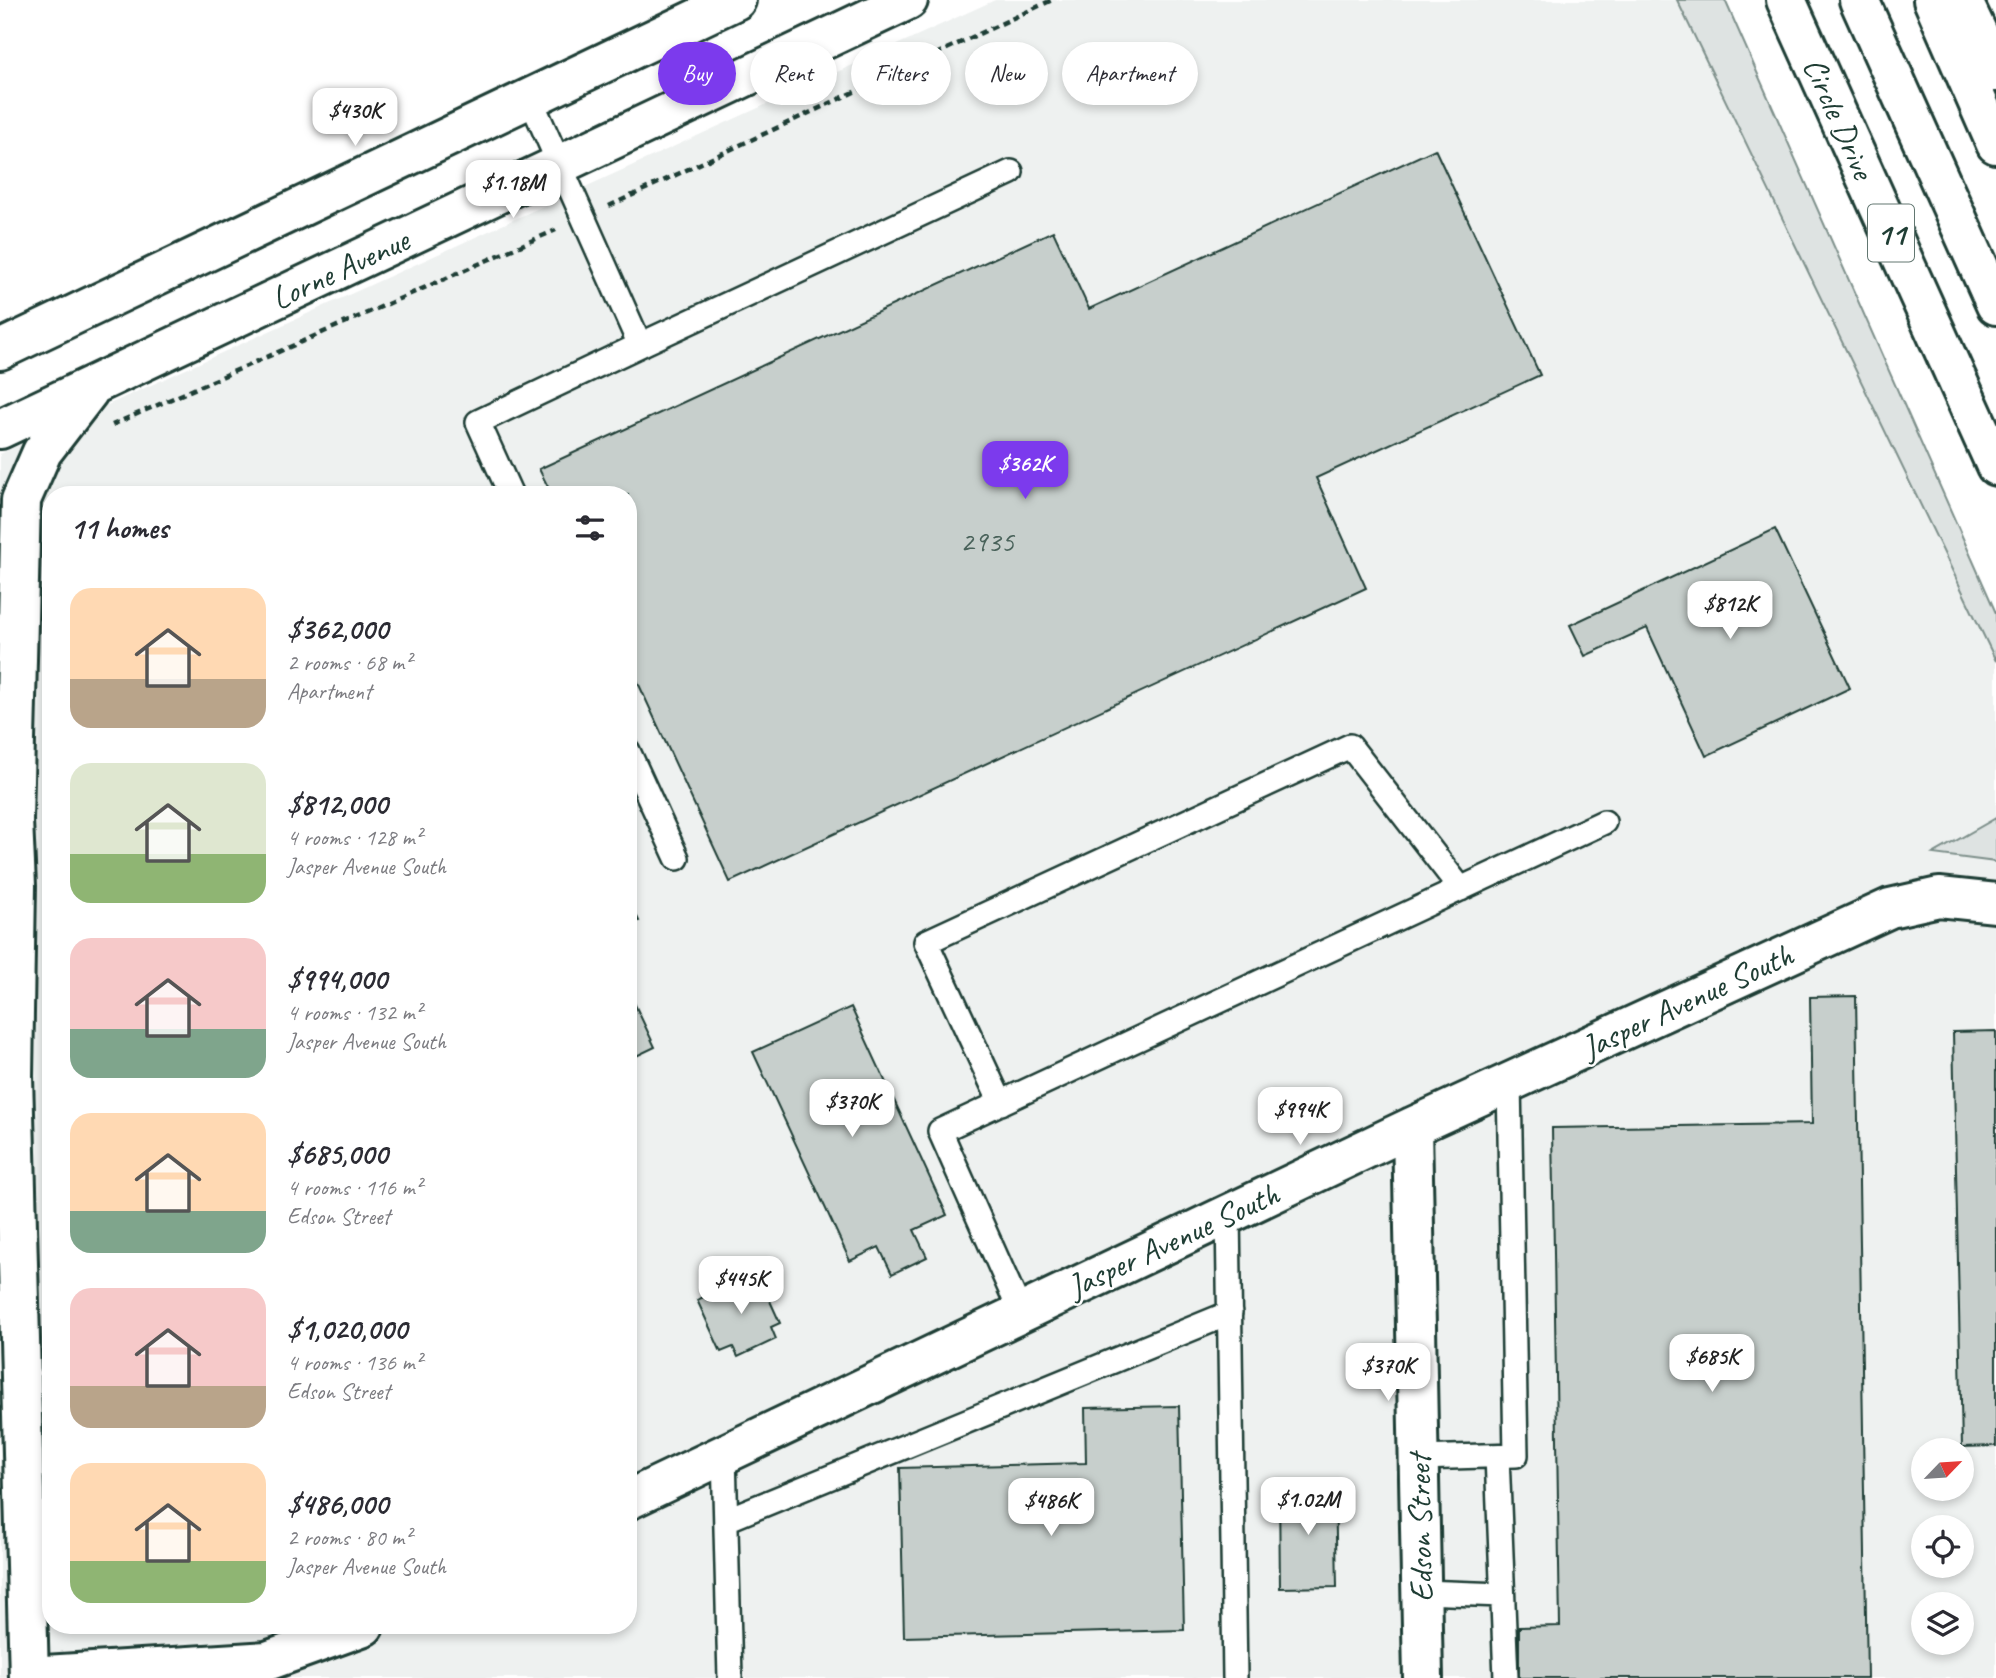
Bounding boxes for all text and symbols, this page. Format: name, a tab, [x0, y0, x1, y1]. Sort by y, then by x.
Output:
chip: Buy	[658, 42, 736, 105]
chip: Rent	[750, 42, 837, 105]
chip: Filters	[851, 42, 951, 105]
chip: New	[965, 42, 1048, 105]
chip: Apartment	[1062, 42, 1198, 105]
street label: Circle Drive	[1794, 51, 1885, 187]
pin: $430K	[306, 88, 404, 148]
text: $430K	[328, 96, 382, 125]
pin: $1.18M	[456, 160, 570, 220]
text: $1.18M	[482, 168, 544, 197]
road number: 11	[1868, 204, 1914, 262]
street label: Lorne Avenue	[265, 218, 417, 319]
pin: $362K	[976, 442, 1074, 501]
text: $362K	[998, 449, 1052, 478]
text: 11 homes	[70, 509, 168, 547]
icon: filters	[571, 509, 609, 547]
house number: 2935	[960, 522, 1015, 560]
pin: $812K	[1681, 582, 1779, 641]
text: $812K	[1703, 589, 1757, 618]
text: $362,000	[287, 610, 388, 648]
icon: home	[126, 616, 210, 700]
text: 2 rooms · 68 m²	[287, 648, 411, 677]
text: Apartment	[287, 677, 372, 706]
text: $812,000	[287, 785, 387, 823]
icon: home	[126, 791, 210, 875]
text: 4 rooms · 128 m²	[287, 823, 422, 852]
text: Jasper Avenue South	[287, 852, 446, 881]
street label: Jasper Avenue South	[1573, 933, 1801, 1069]
text: $994,000	[287, 960, 387, 998]
icon: home	[126, 966, 210, 1050]
text: 4 rooms · 132 m²	[287, 998, 422, 1027]
text: Jasper Avenue South	[287, 1027, 446, 1056]
pin: $370K	[803, 1080, 901, 1139]
text: $370K	[826, 1087, 879, 1116]
pin: $994K	[1251, 1088, 1349, 1147]
text: $994K	[1274, 1095, 1326, 1124]
text: $685,000	[287, 1135, 388, 1173]
icon: home	[126, 1141, 210, 1225]
street label: Jasper Avenue South	[1059, 1172, 1287, 1308]
text: 4 rooms · 116 m²	[287, 1173, 422, 1202]
text: Edson Street	[287, 1202, 390, 1231]
pin: $445K	[692, 1256, 790, 1316]
text: $445K	[715, 1264, 767, 1293]
text: $1,020,000	[287, 1310, 407, 1348]
icon: home	[126, 1316, 210, 1400]
pin: $685K	[1663, 1334, 1761, 1394]
text: $685K	[1685, 1342, 1739, 1371]
pin: $370K	[1339, 1344, 1437, 1403]
text: 4 rooms · 136 m²	[287, 1348, 422, 1377]
text: $370K	[1362, 1351, 1415, 1380]
text: Edson Street	[287, 1377, 390, 1406]
north arrow	[1911, 1438, 1974, 1502]
map controls	[1911, 1438, 1974, 1655]
street label: Edson Street	[1398, 1450, 1442, 1602]
pin: $486K	[1002, 1478, 1100, 1538]
pin: $1.02M	[1251, 1478, 1365, 1537]
text: $486,000	[287, 1485, 388, 1523]
text: $1.02M	[1277, 1485, 1339, 1514]
text: $486K	[1024, 1486, 1078, 1515]
icon: home	[126, 1491, 210, 1575]
button: locate	[1911, 1515, 1974, 1578]
text: 2 rooms · 80 m²	[287, 1523, 411, 1552]
text: Jasper Avenue South	[287, 1552, 446, 1581]
button: layers	[1911, 1592, 1974, 1655]

